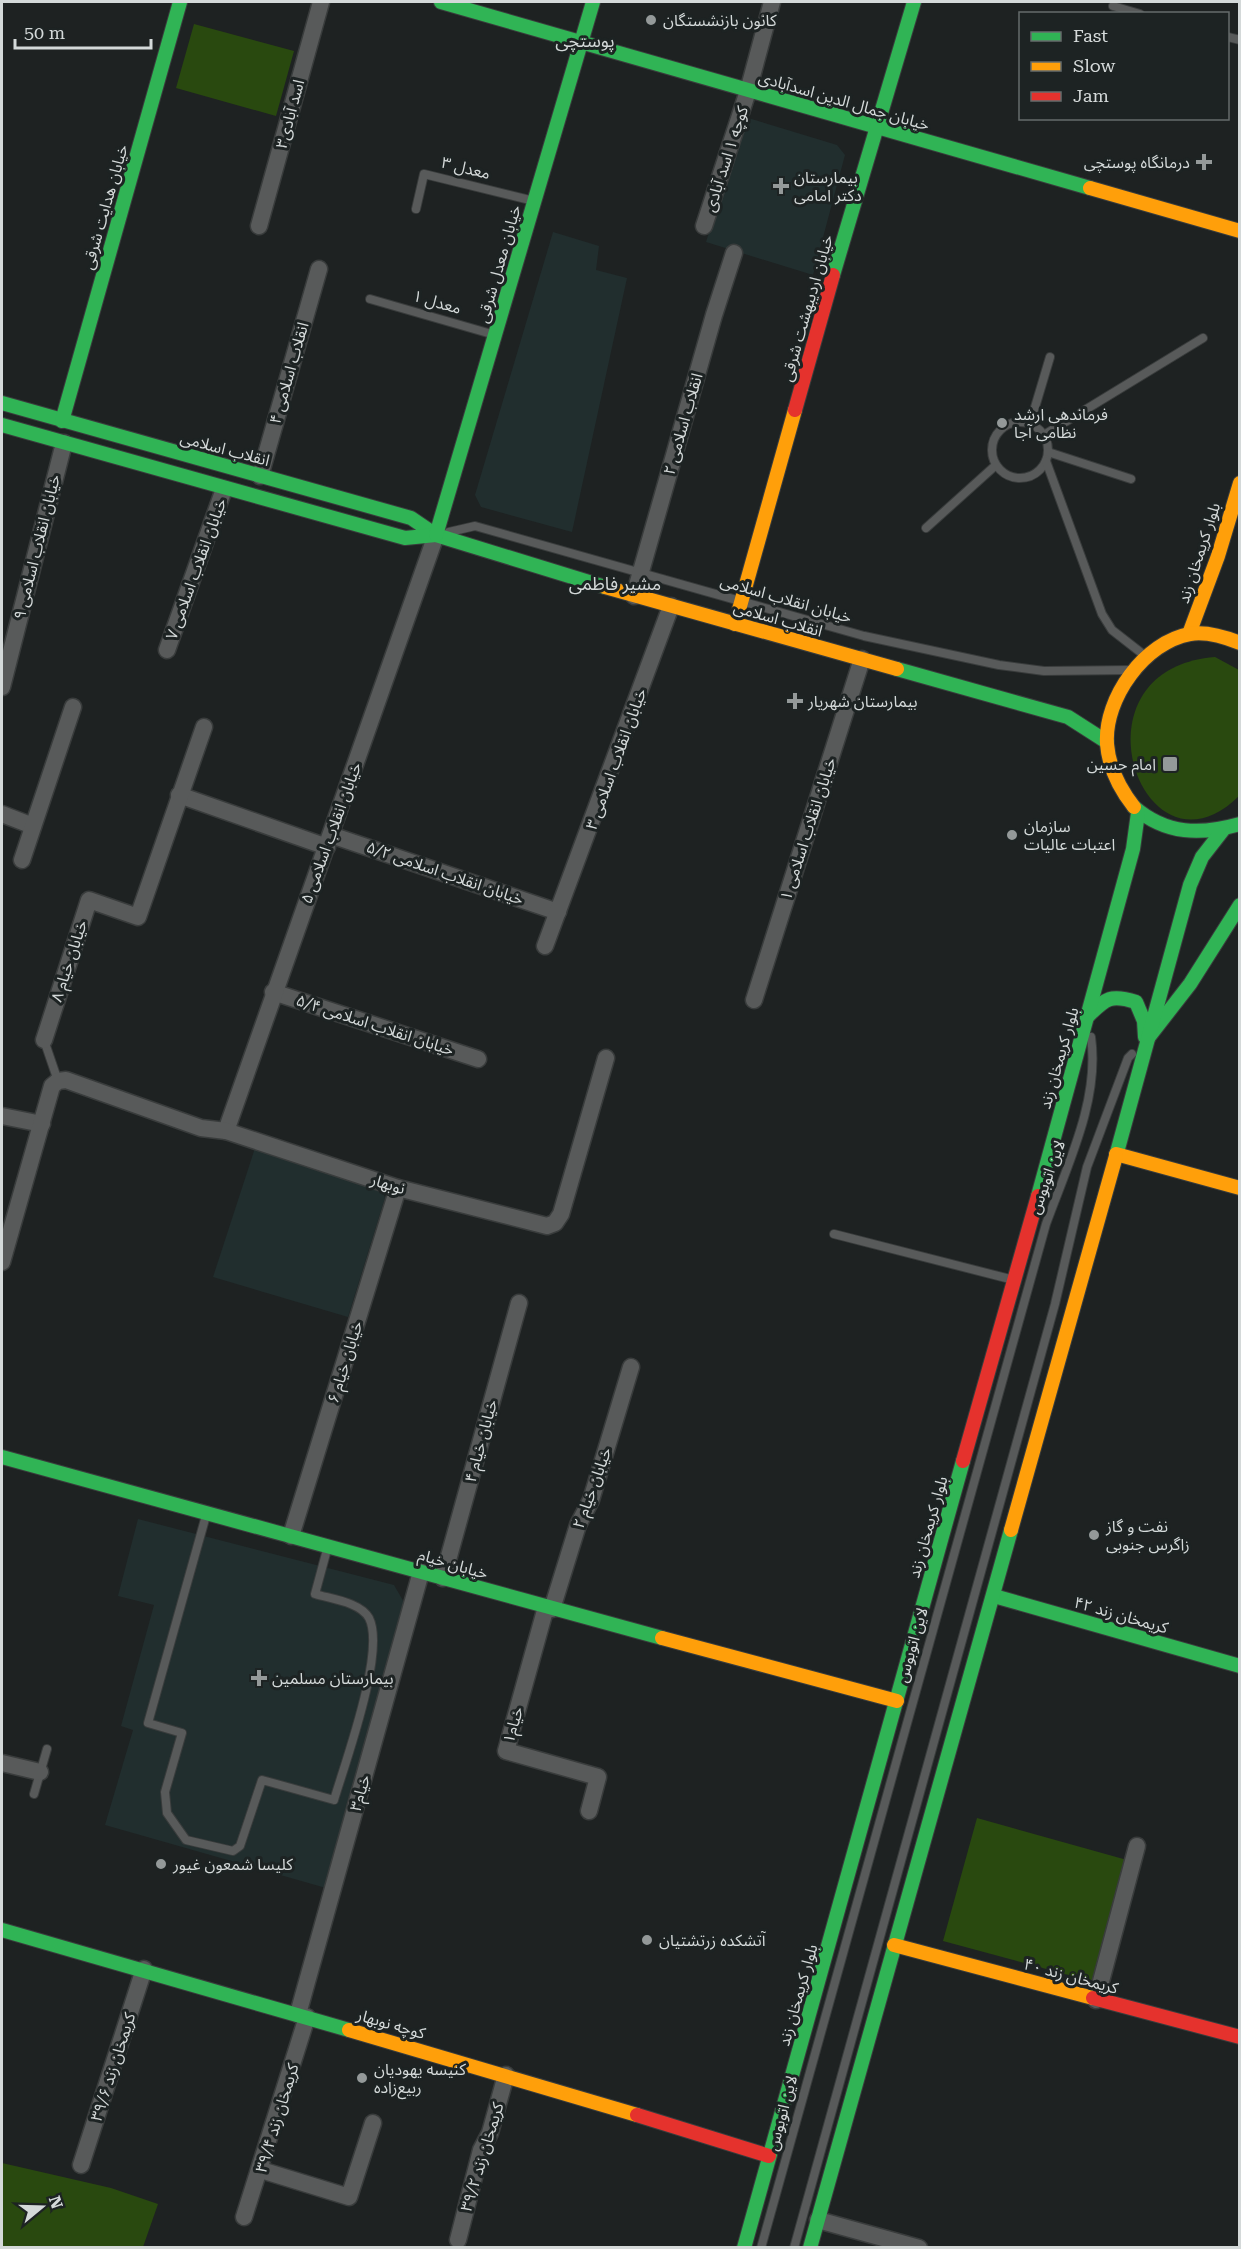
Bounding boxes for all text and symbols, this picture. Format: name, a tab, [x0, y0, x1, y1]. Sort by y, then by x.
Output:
place label: کانون بازنشستگان	[663, 11, 777, 30]
scale bar	[15, 12, 152, 50]
legend	[1019, 12, 1229, 120]
marker: کانون بازنشستگان	[644, 13, 658, 27]
text: 50 m	[24, 22, 65, 43]
text: Fast	[1073, 25, 1108, 46]
district label: پوستچی	[555, 30, 615, 52]
text: Slow	[1073, 55, 1115, 76]
street label: خیابان جمال الدین اسدآبادی	[756, 67, 932, 135]
street label: اسد آبادی۳	[272, 77, 308, 151]
text: Jam	[1073, 85, 1109, 106]
street label: کوچه ۱ اسد آبادی	[700, 103, 753, 215]
street label: خیابان هدایت شرقی	[78, 142, 132, 272]
street label: ۳ معدل	[439, 153, 492, 184]
place label: درمانگاه پوستچی	[1084, 153, 1190, 173]
marker: درمانگاه پوستچی	[1195, 153, 1213, 171]
place label: بیمارستان دکتر امامی	[794, 168, 862, 205]
marker: بیمارستان دکتر امامی	[772, 177, 790, 195]
street label: خیابان معدل شرقی	[473, 203, 526, 325]
street label: خیابان اردیبهشت شرقی	[777, 232, 837, 384]
street label: ۱ معدل	[410, 286, 463, 319]
street label: ۴ انقلاب اسلامی	[265, 320, 313, 426]
street label: ۲ انقلاب اسلامی	[659, 371, 707, 477]
place label: فرماندهی ارشد نظامی آجا	[1014, 405, 1108, 442]
marker: فرماندهی ارشد نظامی آجا	[995, 416, 1009, 430]
street label: انقلاب اسلامی	[178, 428, 272, 470]
street label: خیابان انقلاب اسلامی ۹	[10, 472, 64, 622]
street label: خیابان انقلاب اسلامی ۷	[162, 496, 230, 642]
street label: بلوار کریمخان زند	[1174, 500, 1224, 606]
street label: خیابان انقلاب اسلامی	[718, 571, 854, 627]
district label: مشیر فاطمی	[569, 573, 661, 595]
street label: انقلاب اسلامی	[731, 597, 825, 641]
street label: خیابان انقلاب اسلامی ۳	[582, 686, 650, 832]
marker: بیمارستان شهریار	[786, 692, 804, 710]
place label: بیمارستان شهریار	[807, 692, 918, 711]
street label: خیابان انقلاب اسلامی ۱	[776, 755, 840, 903]
place label: امام حسین	[1087, 755, 1156, 777]
marker: امام حسین	[1161, 755, 1179, 773]
street label: خیابان انقلاب اسلامی ۵	[297, 760, 365, 906]
place label: سازمان اعتبات عالیات	[1024, 817, 1115, 854]
marker: سازمان اعتبات عالیات	[1005, 828, 1019, 842]
street label: خیابان انقلاب اسلامی ۵/۲	[364, 837, 526, 909]
street label: خیابان خیام ۸	[47, 918, 94, 1005]
street label: خیابان انقلاب اسلامی ۵/۴	[294, 991, 456, 1059]
street label: بلوار کریمخان زند	[1035, 1005, 1083, 1111]
street label: لاین اتوبوس	[1025, 1137, 1069, 1217]
street label: نوبهار	[368, 1170, 407, 1198]
street label: خیابان خیام ۶	[323, 1319, 369, 1406]
street label: خیابان خیام ۴	[461, 1397, 504, 1485]
street label: خیابان خیام ۲	[569, 1445, 618, 1532]
street label: بلوار کریمخان زند	[904, 1474, 952, 1580]
place label: نفت و گاز زاگرس جنوبی	[1105, 1517, 1190, 1554]
marker: نفت و گاز زاگرس جنوبی	[1087, 1528, 1101, 1542]
street label: خیابان خیام	[415, 1545, 490, 1586]
street label: کریمخان زند ۴۲	[1072, 1593, 1171, 1638]
street label: لاین اتوبوس	[892, 1605, 932, 1685]
marker: بیمارستان مسلمین	[250, 1669, 268, 1687]
place label: بیمارستان مسلمین	[272, 1669, 393, 1688]
street label: ۱خیام	[499, 1705, 530, 1746]
street label: خیام۳	[346, 1773, 377, 1814]
place label: کلیسا شمعون غیور	[172, 1855, 293, 1874]
marker: کلیسا شمعون غیور	[154, 1857, 168, 1871]
place label: آتشکده زرتشتیان	[659, 1931, 767, 1950]
marker: آتشکده زرتشتیان	[640, 1933, 654, 1947]
street label: بلوار کریمخان زند	[774, 1942, 822, 2048]
street label: کریمخان زند ۴۰	[1022, 1954, 1121, 1998]
street label: کوچه نوبهار	[353, 2005, 428, 2044]
street label: کریمخان زند ۳۹/۶	[87, 2010, 140, 2124]
place label: کنیسه یهودیان ربیع‌زاده	[374, 2060, 466, 2100]
street label: کریمخان زند ۳۹/۴	[251, 2061, 303, 2175]
marker: کنیسه یهودیان ربیع‌زاده	[355, 2071, 369, 2085]
street label: لاین اتوبوس	[763, 2073, 801, 2153]
street label: کریمخان زند ۳۹/۲	[456, 2100, 508, 2214]
north arrow	[12, 2177, 72, 2237]
text: N	[45, 2193, 67, 2211]

